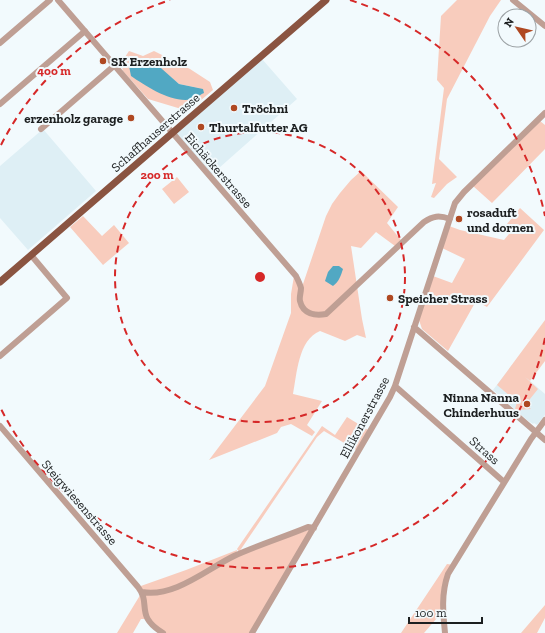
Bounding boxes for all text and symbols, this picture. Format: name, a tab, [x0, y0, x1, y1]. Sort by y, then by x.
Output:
north arrow	[497, 8, 537, 48]
text: N	[501, 15, 517, 30]
place label: SK Erzenholz	[111, 54, 187, 69]
marker: SK Erzenholz	[98, 56, 108, 66]
text: 400 m	[37, 64, 71, 78]
street label: Schaffhauserstrasse	[108, 90, 203, 175]
place label: Tröchni	[242, 101, 288, 116]
marker: Tröchni	[229, 103, 239, 113]
place label: erzenholz garage	[24, 111, 124, 126]
marker: erzenholz garage	[126, 113, 136, 123]
place label: Thurtalfutter AG	[209, 120, 308, 135]
marker: Thurtalfutter AG	[196, 122, 206, 132]
street label: Eichäckerstrasse	[182, 130, 255, 211]
text: 200 m	[140, 168, 174, 182]
place label: rosaduft und dornen	[467, 205, 534, 235]
marker: rosaduft und dornen	[454, 214, 464, 224]
centre of rings	[253, 270, 267, 284]
place label: Speicher Strass	[398, 291, 487, 306]
marker: Speicher Strass	[385, 293, 395, 303]
street label: Ellikonerstrasse	[337, 374, 392, 461]
place label: Ninna Nanna Chinderhuus	[443, 390, 519, 420]
marker: Ninna Nanna Chinderhuus	[522, 399, 532, 409]
street label: Strass	[467, 433, 503, 468]
street label: Steigwiesenstrasse	[39, 457, 120, 548]
scale bar	[409, 599, 482, 625]
text: 100 m	[415, 606, 447, 620]

